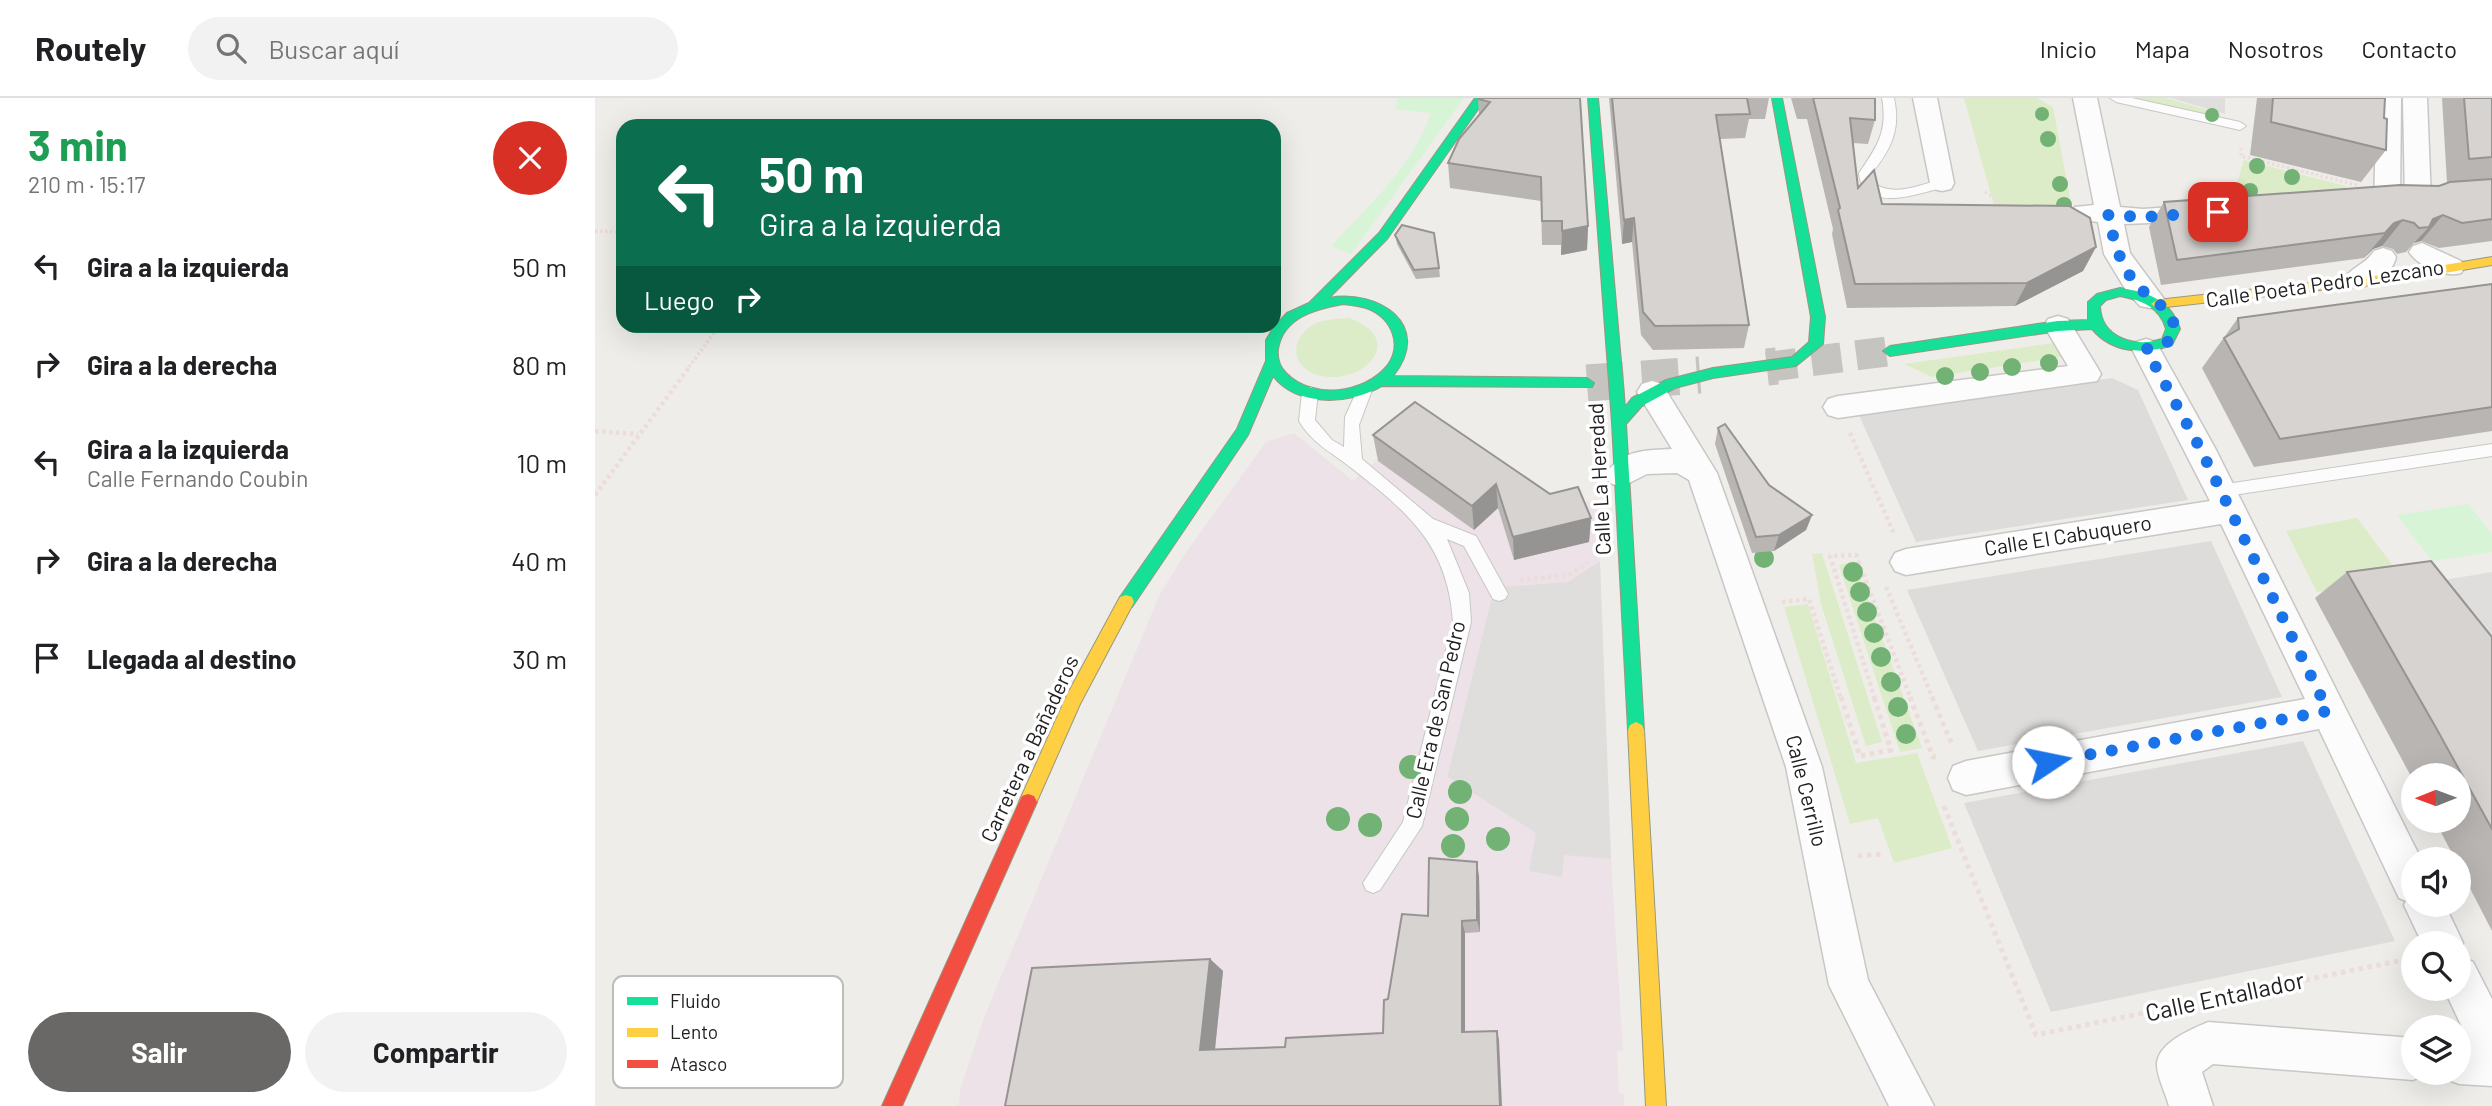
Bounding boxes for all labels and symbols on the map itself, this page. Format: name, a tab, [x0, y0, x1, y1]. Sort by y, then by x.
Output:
pin	[2188, 182, 2248, 242]
street label: Calle Poeta Pedro Lezcano	[2204, 253, 2445, 312]
street label: Calle La Heredad	[1582, 402, 1615, 556]
street label: Calle El Cabuquero	[1982, 509, 2153, 560]
street label: Calle Era de San Pedro	[1400, 618, 1470, 821]
street label: Carretera a Bañaderos	[974, 651, 1083, 846]
position arrow	[2011, 725, 2085, 799]
street label: Calle Cerrillo	[1782, 732, 1833, 849]
north arrow	[2401, 763, 2471, 833]
street label: Calle Entallador	[2142, 964, 2307, 1027]
legend	[613, 976, 843, 1088]
text: Fluido	[670, 989, 721, 1012]
text: Lento	[670, 1020, 718, 1043]
text: Atasco	[670, 1052, 727, 1075]

